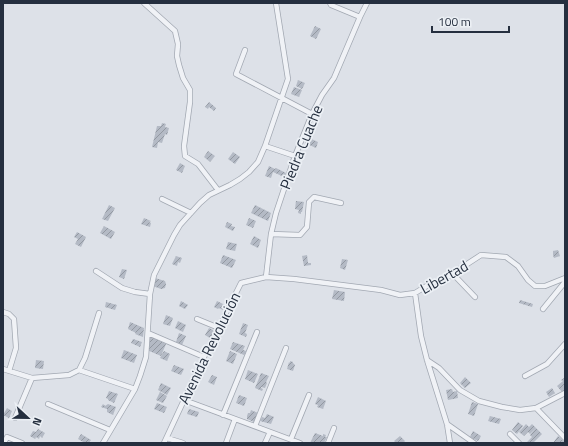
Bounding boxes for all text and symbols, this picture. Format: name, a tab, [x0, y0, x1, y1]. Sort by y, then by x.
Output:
scale bar	[432, 8, 509, 34]
text: 100 m	[438, 12, 471, 31]
street label: Piedra Cuache	[274, 101, 328, 193]
street label: Libertad	[416, 254, 472, 300]
street label: Avenida Revolución	[172, 288, 246, 408]
north arrow	[8, 398, 48, 438]
text: N	[28, 415, 46, 428]

